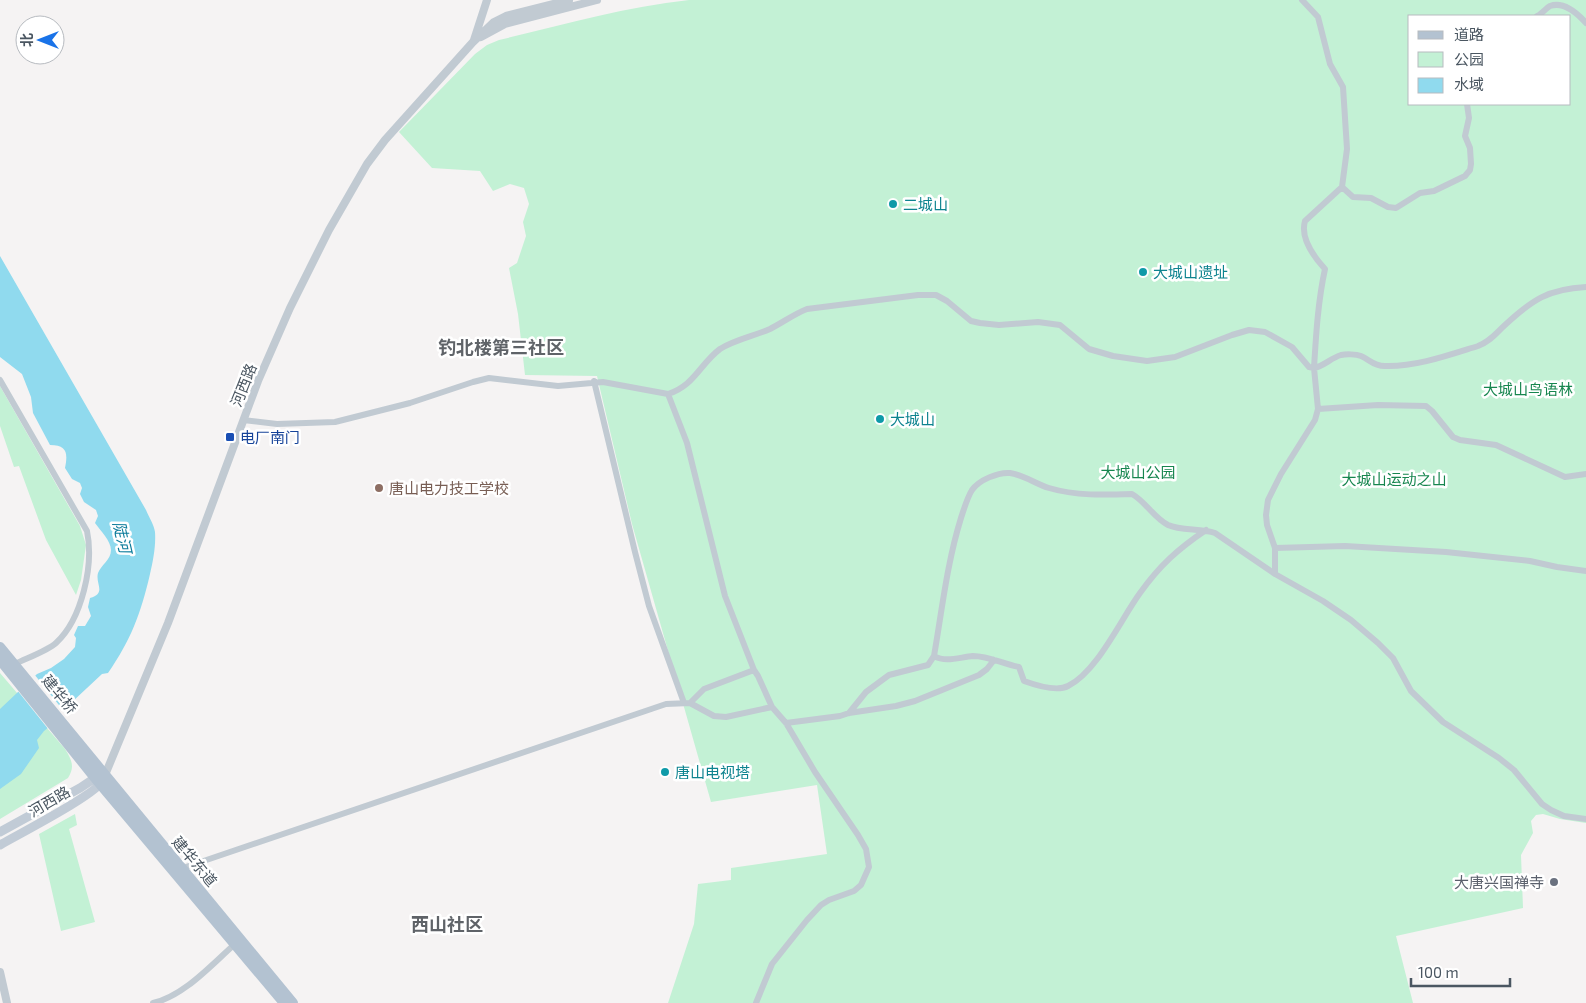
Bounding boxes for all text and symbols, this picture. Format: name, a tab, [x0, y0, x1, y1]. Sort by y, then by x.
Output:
north arrow	[15, 15, 65, 65]
legend	[1408, 15, 1571, 105]
text: 道路	[1454, 25, 1484, 43]
text: 北	[18, 33, 35, 47]
text: 公园	[1454, 50, 1484, 68]
text: 水域	[1454, 75, 1484, 93]
place label: 二城山	[903, 195, 948, 213]
marker: 二城山	[887, 198, 899, 210]
place label: 大城山遗址	[1153, 263, 1228, 281]
marker: 大城山遗址	[1137, 266, 1149, 278]
district label: 钓北楼第三社区	[438, 336, 564, 358]
street label: 河西路	[226, 361, 260, 409]
park label: 大城山鸟语林	[1483, 380, 1573, 398]
place label: 大城山	[890, 410, 935, 428]
marker: 大城山	[874, 413, 886, 425]
place label: 电厂南门	[240, 428, 300, 446]
marker: 电厂南门	[224, 431, 236, 443]
park label: 大城山公园	[1100, 463, 1176, 481]
park label: 大城山运动之山	[1341, 470, 1447, 488]
place label: 唐山电力技工学校	[389, 479, 509, 497]
marker: 唐山电力技工学校	[373, 482, 385, 494]
water label: 陡河	[110, 519, 137, 558]
street label: 建华桥	[39, 671, 81, 717]
place label: 唐山电视塔	[675, 763, 750, 781]
marker: 唐山电视塔	[659, 766, 671, 778]
street label: 河西路	[25, 782, 73, 820]
street label: 建华东道	[169, 832, 221, 890]
place label: 大唐兴国禅寺	[1454, 873, 1544, 891]
marker: 大唐兴国禅寺	[1548, 876, 1560, 888]
district label: 西山社区	[411, 913, 483, 935]
scale bar	[1411, 956, 1510, 988]
text: 100 m	[1418, 963, 1459, 981]

